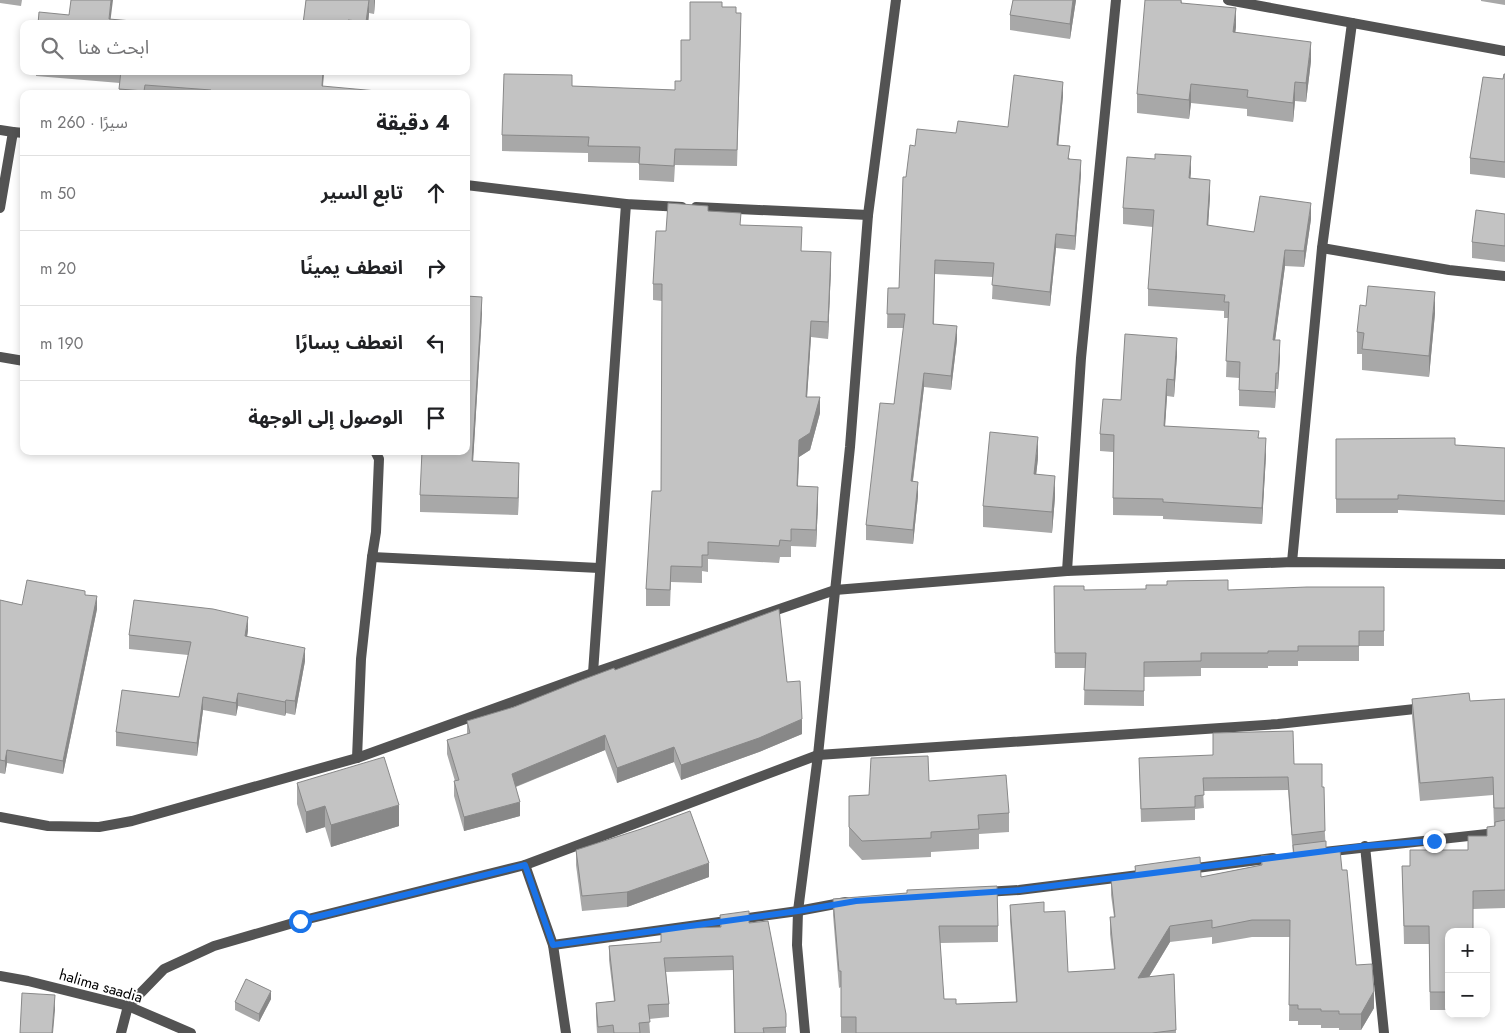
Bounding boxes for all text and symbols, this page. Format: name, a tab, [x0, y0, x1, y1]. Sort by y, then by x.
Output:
search box	[20, 20, 470, 75]
icon: search	[38, 34, 66, 62]
text: ابحث هنا	[78, 34, 149, 61]
text: 4 دقيقة	[376, 108, 450, 138]
text: سيرًا · 260 m	[40, 111, 128, 134]
text: تابع السير	[321, 179, 403, 206]
icon: ahead	[422, 179, 450, 207]
text: 50 m	[40, 182, 76, 205]
text: انعطف يمينًا	[300, 254, 403, 281]
icon: right	[422, 254, 450, 282]
text: 20 m	[40, 257, 76, 280]
text: انعطف يسارًا	[295, 329, 403, 356]
icon: left	[422, 329, 450, 357]
text: 190 m	[40, 332, 83, 355]
text: الوصول إلى الوجهة	[248, 404, 403, 431]
icon: arrive	[422, 404, 450, 432]
route end	[1423, 830, 1446, 853]
route start	[289, 910, 312, 933]
map controls	[1445, 928, 1490, 1018]
button: +	[1445, 928, 1490, 973]
street label: halima saadia	[57, 964, 145, 1008]
button: −	[1445, 973, 1490, 1018]

